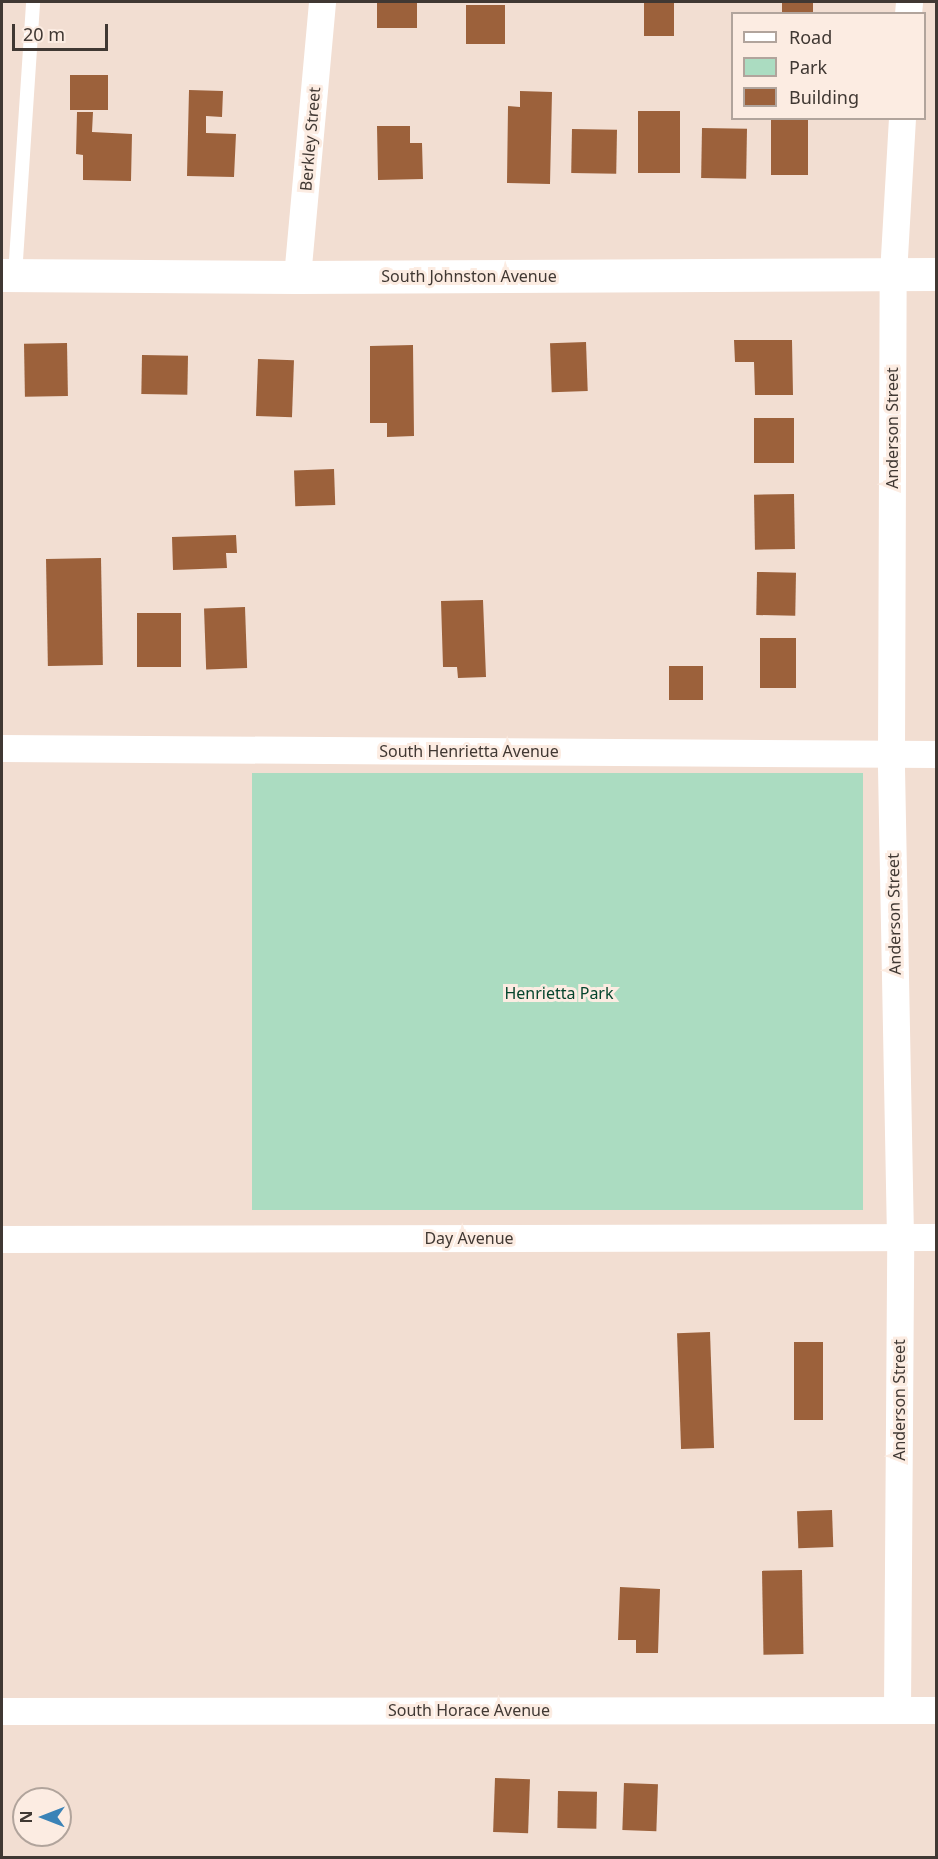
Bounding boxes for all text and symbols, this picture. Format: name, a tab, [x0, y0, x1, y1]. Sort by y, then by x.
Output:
scale bar	[15, 12, 111, 50]
legend	[731, 12, 926, 120]
text: 20 m	[23, 22, 65, 46]
text: Road	[789, 25, 832, 49]
text: Park	[789, 55, 827, 79]
text: Building	[789, 85, 859, 109]
street label: Berkley Street	[296, 86, 324, 192]
street label: South Johnston Avenue	[381, 266, 557, 286]
street label: Anderson Street	[882, 367, 902, 489]
street label: South Henrietta Avenue	[379, 741, 559, 761]
street label: Anderson Street	[883, 853, 905, 975]
park label: Henrietta Park	[504, 983, 614, 1003]
street label: Day Avenue	[424, 1228, 514, 1248]
street label: Anderson Street	[889, 1339, 909, 1461]
street label: South Horace Avenue	[388, 1700, 550, 1720]
north arrow	[12, 1787, 72, 1847]
text: N	[15, 1811, 37, 1824]

